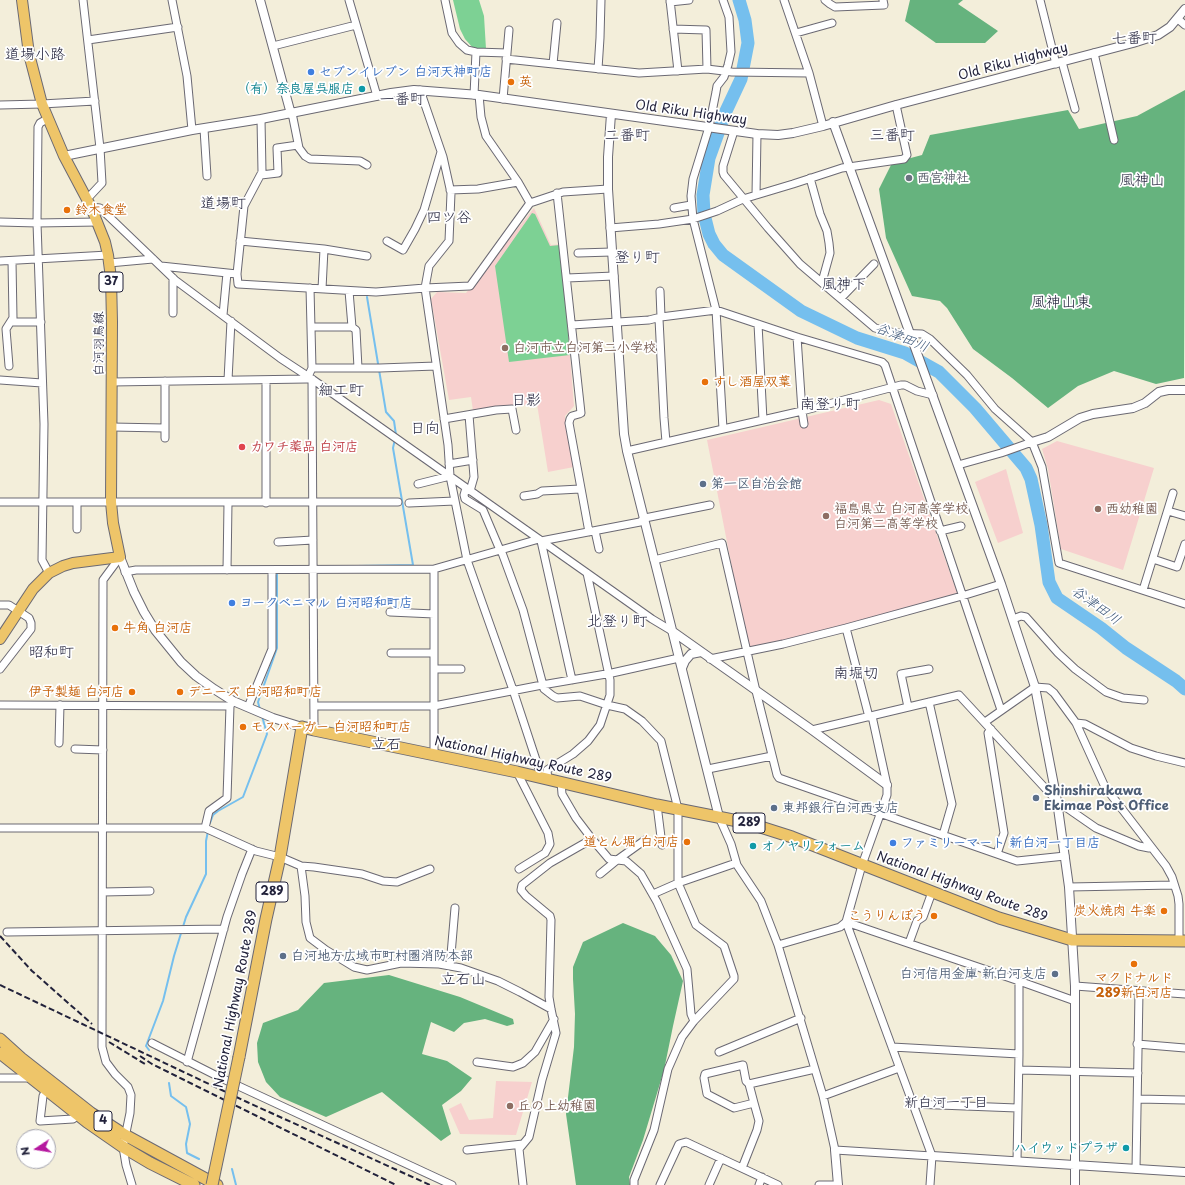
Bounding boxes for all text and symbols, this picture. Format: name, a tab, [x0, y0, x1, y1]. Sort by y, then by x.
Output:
district label: 七番町	[1112, 30, 1156, 48]
street label: Old Riku Highway	[957, 40, 1069, 84]
district label: 道場小路	[5, 46, 65, 64]
place label: セブンイレブン 白河天神町店	[319, 64, 492, 80]
marker: セブンイレブン 白河天神町店	[306, 67, 316, 77]
place label: 英	[519, 74, 532, 90]
marker: 英	[506, 77, 516, 87]
place label: （有）奈良屋呉服店	[237, 81, 354, 97]
marker: （有）奈良屋呉服店	[357, 84, 367, 94]
district label: 一番町	[380, 91, 424, 109]
street label: Old Riku Highway	[634, 97, 748, 129]
district label: 二番町	[605, 127, 649, 145]
district label: 三番町	[870, 127, 914, 145]
place label: 西宮神社	[917, 170, 969, 186]
district label: 風神山	[1120, 172, 1164, 190]
marker: 西宮神社	[904, 173, 914, 183]
district label: 道場町	[201, 195, 245, 213]
place label: 鈴木食堂	[75, 202, 127, 218]
marker: 鈴木食堂	[62, 205, 72, 215]
district label: 四ツ谷	[427, 209, 471, 227]
district label: 登り町	[615, 249, 659, 267]
road number: 37	[99, 272, 123, 292]
district label: 風神下	[822, 276, 866, 294]
district label: 風神山東	[1031, 294, 1091, 312]
street label: 白河羽鳥線	[91, 312, 107, 376]
water label: 谷津田川	[873, 320, 931, 356]
place label: 白河市立白河第二小学校	[513, 340, 656, 356]
marker: 白河市立白河第二小学校	[500, 343, 510, 353]
place label: すし酒屋双葉	[713, 374, 791, 390]
marker: すし酒屋双葉	[700, 377, 710, 387]
district label: 細工町	[319, 382, 363, 400]
district label: 日影	[511, 392, 541, 410]
district label: 南登り町	[800, 396, 860, 414]
district label: 日向	[410, 420, 440, 438]
place label: カワチ薬品 白河店	[250, 439, 358, 455]
marker: カワチ薬品 白河店	[237, 442, 247, 452]
place label: 第一区自治会館	[711, 476, 802, 492]
marker: 第一区自治会館	[698, 479, 708, 489]
place label: 福島県立 白河高等学校 白河第二高等学校	[834, 501, 968, 532]
place label: 西幼稚園	[1106, 501, 1158, 517]
marker: 西幼稚園	[1093, 504, 1103, 514]
marker: 福島県立 白河高等学校 白河第二高等学校	[821, 511, 831, 521]
water label: 谷津田川	[1068, 583, 1124, 629]
place label: ヨークベニマル 白河昭和町店	[240, 595, 412, 611]
marker: ヨークベニマル 白河昭和町店	[227, 598, 237, 608]
district label: 北登り町	[587, 613, 647, 631]
place label: 牛角 白河店	[123, 620, 192, 636]
marker: 牛角 白河店	[110, 623, 120, 633]
district label: 昭和町	[29, 644, 73, 662]
district label: 南堀切	[834, 665, 878, 683]
place label: 伊予製麺 白河店	[29, 684, 124, 700]
place label: デニーズ 白河昭和町店	[188, 684, 322, 700]
marker: 伊予製麺 白河店	[127, 687, 137, 697]
marker: デニーズ 白河昭和町店	[175, 687, 185, 697]
place label: モスバーガー 白河昭和町店	[251, 719, 411, 735]
marker: モスバーガー 白河昭和町店	[238, 722, 248, 732]
street label: National Highway Route 289	[433, 734, 613, 786]
district label: 立石	[371, 736, 401, 754]
place label: Shinshirakawa Ekimae Post Office	[1044, 783, 1169, 814]
marker: Shinshirakawa Ekimae Post Office	[1031, 793, 1041, 803]
place label: 東邦銀行白河西支店	[782, 800, 899, 816]
marker: 東邦銀行白河西支店	[769, 803, 779, 813]
road number: 289	[733, 813, 765, 833]
place label: 道とん堀 白河店	[584, 834, 679, 850]
place label: ファミリーマート 新白河一丁目店	[901, 835, 1100, 851]
marker: 道とん堀 白河店	[682, 837, 692, 847]
place label: オノヤリフォーム	[761, 838, 865, 854]
marker: ファミリーマート 新白河一丁目店	[888, 838, 898, 848]
marker: オノヤリフォーム	[748, 841, 758, 851]
street label: National Highway Route 289	[874, 849, 1050, 925]
road number: 289	[256, 882, 288, 902]
place label: 炭火焼肉 牛楽	[1074, 903, 1156, 919]
marker: 炭火焼肉 牛楽	[1159, 906, 1169, 916]
place label: こうりんぼう	[848, 908, 926, 924]
street label: National Highway Route 289	[211, 909, 261, 1089]
marker: こうりんぼう	[929, 911, 939, 921]
place label: 白河地方広域市町村圏消防本部	[291, 948, 473, 964]
marker: 白河地方広域市町村圏消防本部	[278, 951, 288, 961]
marker: マクドナルド 289新白河店	[1129, 959, 1139, 969]
place label: 白河信用金庫 新白河支店	[900, 966, 1047, 982]
marker: 白河信用金庫 新白河支店	[1050, 969, 1060, 979]
place label: マクドナルド 289新白河店	[1095, 970, 1173, 1001]
district label: 立石山	[441, 971, 485, 989]
district label: 新白河一丁目	[904, 1095, 988, 1111]
place label: 丘の上幼稚園	[518, 1098, 596, 1114]
marker: 丘の上幼稚園	[505, 1101, 515, 1111]
road number: 4	[94, 1111, 112, 1131]
north arrow	[16, 1129, 56, 1169]
place label: ハイウッドプラザ	[1014, 1140, 1118, 1156]
marker: ハイウッドプラザ	[1121, 1143, 1131, 1153]
text: N	[16, 1145, 34, 1157]

